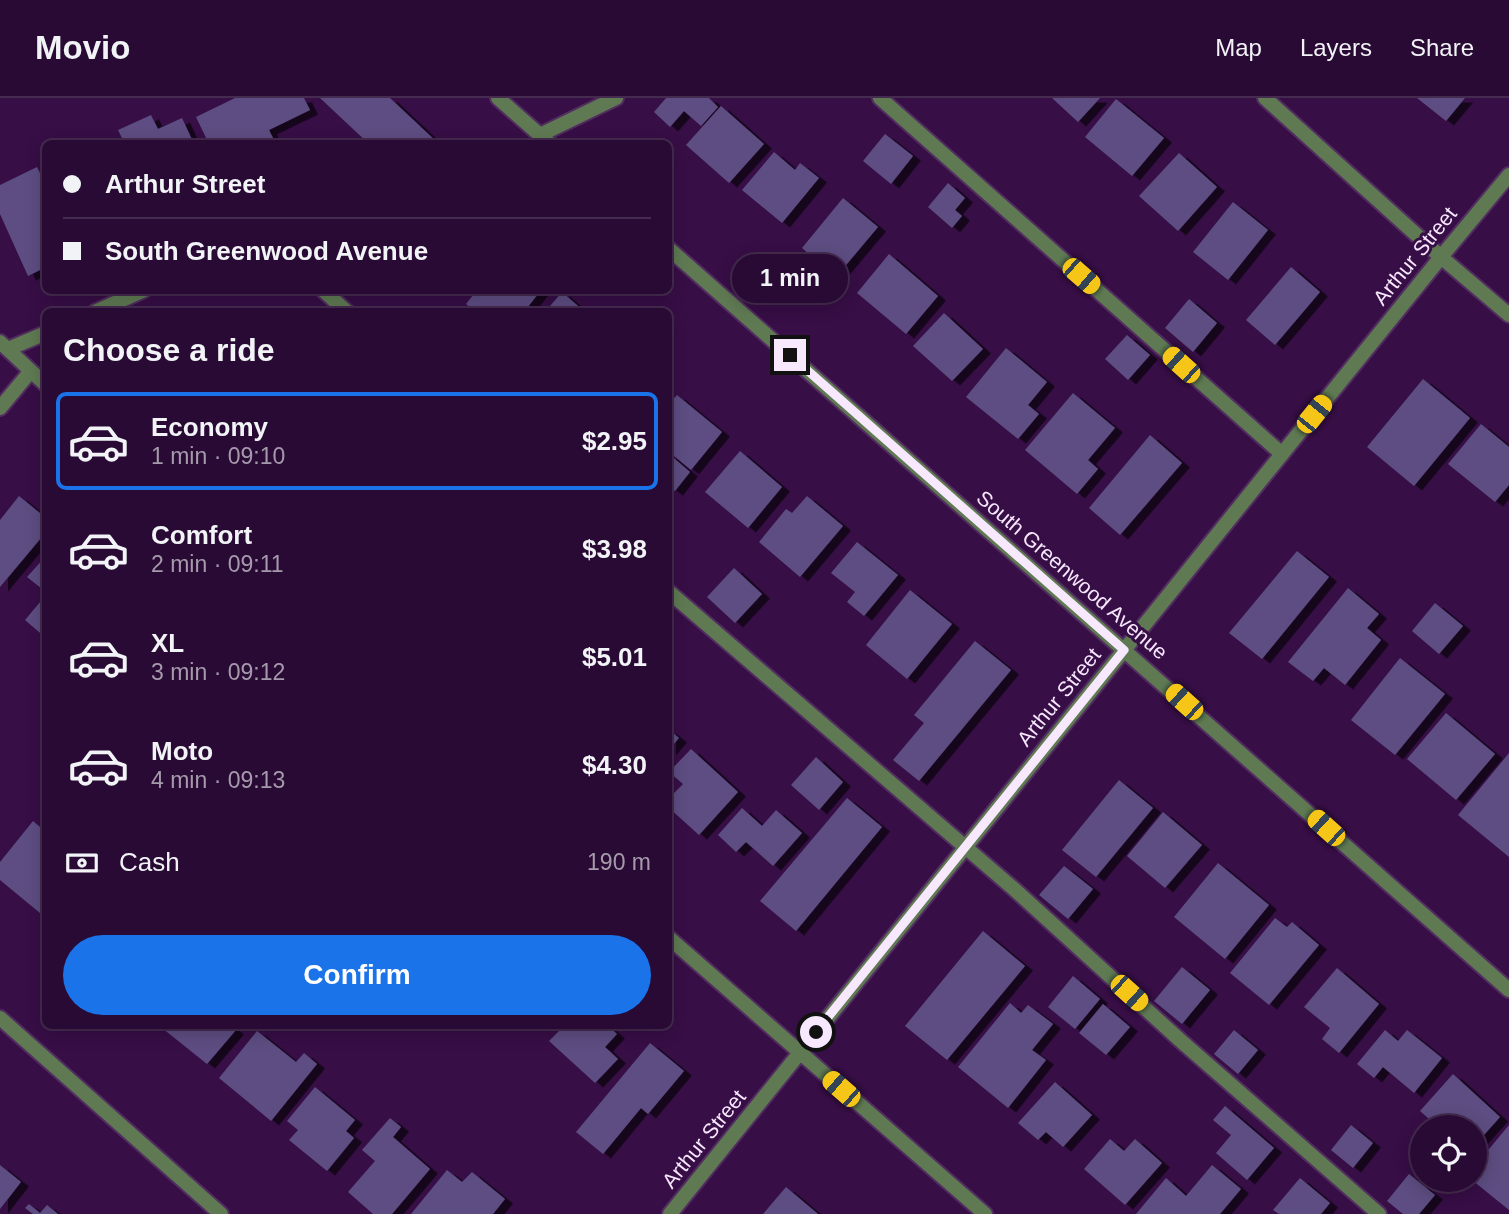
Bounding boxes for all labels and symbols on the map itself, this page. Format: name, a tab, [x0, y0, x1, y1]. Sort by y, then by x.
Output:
street label: Arthur Street	[1368, 202, 1461, 309]
callout: 1 min	[732, 254, 848, 302]
car	[1059, 254, 1104, 298]
route end	[774, 339, 806, 371]
car	[1159, 343, 1204, 387]
car	[1293, 391, 1336, 437]
street label: South Greenwood Avenue	[972, 486, 1172, 664]
street label: Arthur Street	[1012, 643, 1105, 750]
car	[1162, 680, 1207, 724]
car	[1304, 806, 1349, 850]
car	[1107, 971, 1152, 1015]
route start	[800, 1016, 832, 1048]
car	[819, 1067, 864, 1111]
street label: Arthur Street	[657, 1085, 750, 1192]

